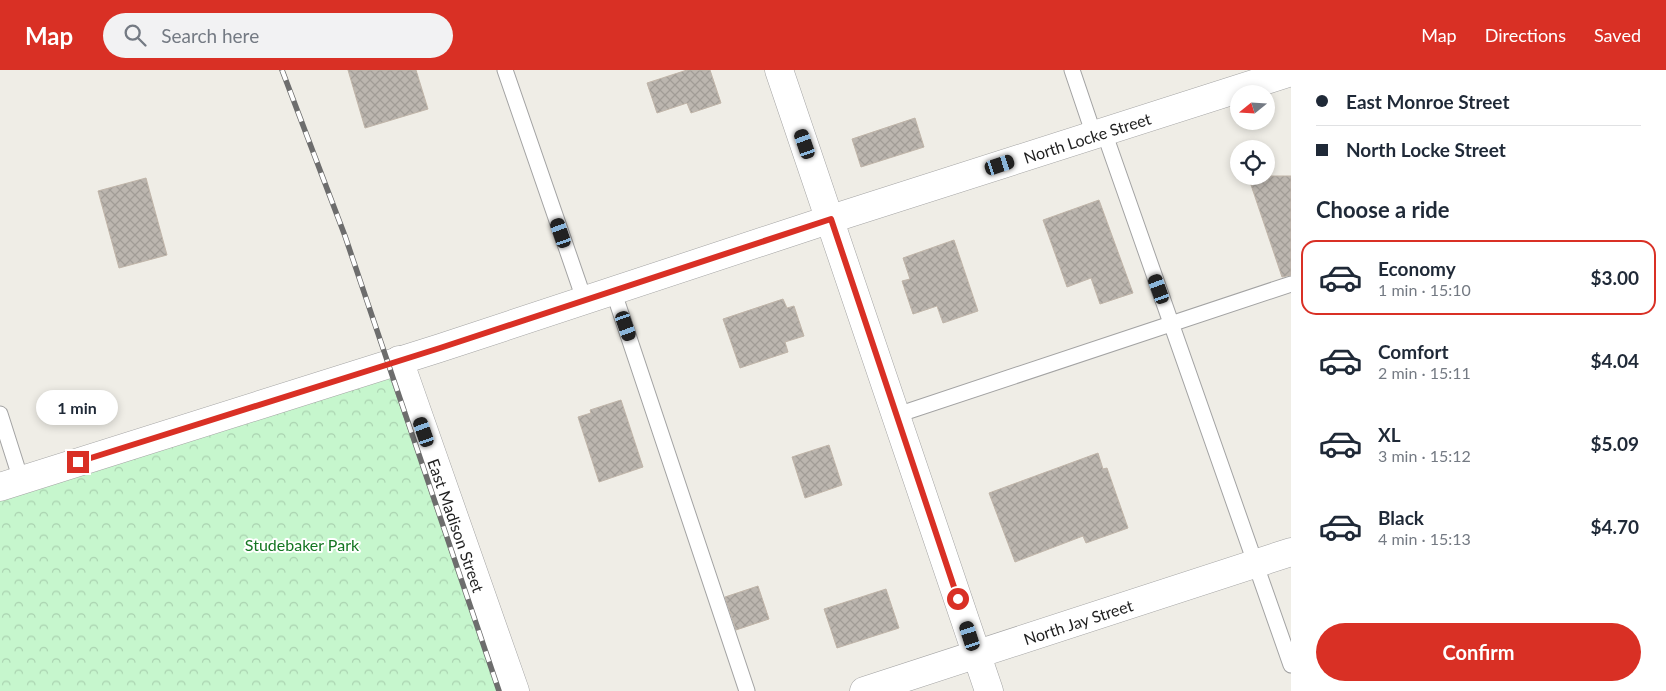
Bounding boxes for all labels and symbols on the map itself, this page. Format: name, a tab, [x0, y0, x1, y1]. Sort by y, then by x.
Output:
north arrow	[1230, 85, 1275, 130]
street label: North Locke Street	[1021, 108, 1153, 166]
car	[793, 127, 816, 161]
car	[983, 153, 1016, 177]
car	[549, 216, 572, 250]
car	[1146, 272, 1171, 306]
car	[614, 309, 637, 343]
callout: 1 min	[37, 390, 119, 424]
car	[412, 415, 435, 449]
route end	[67, 451, 89, 473]
street label: East Madison Street	[425, 456, 489, 595]
park label: Studebaker Park	[245, 535, 360, 554]
route start	[947, 588, 969, 610]
street label: North Jay Street	[1021, 595, 1135, 648]
car	[958, 619, 981, 653]

